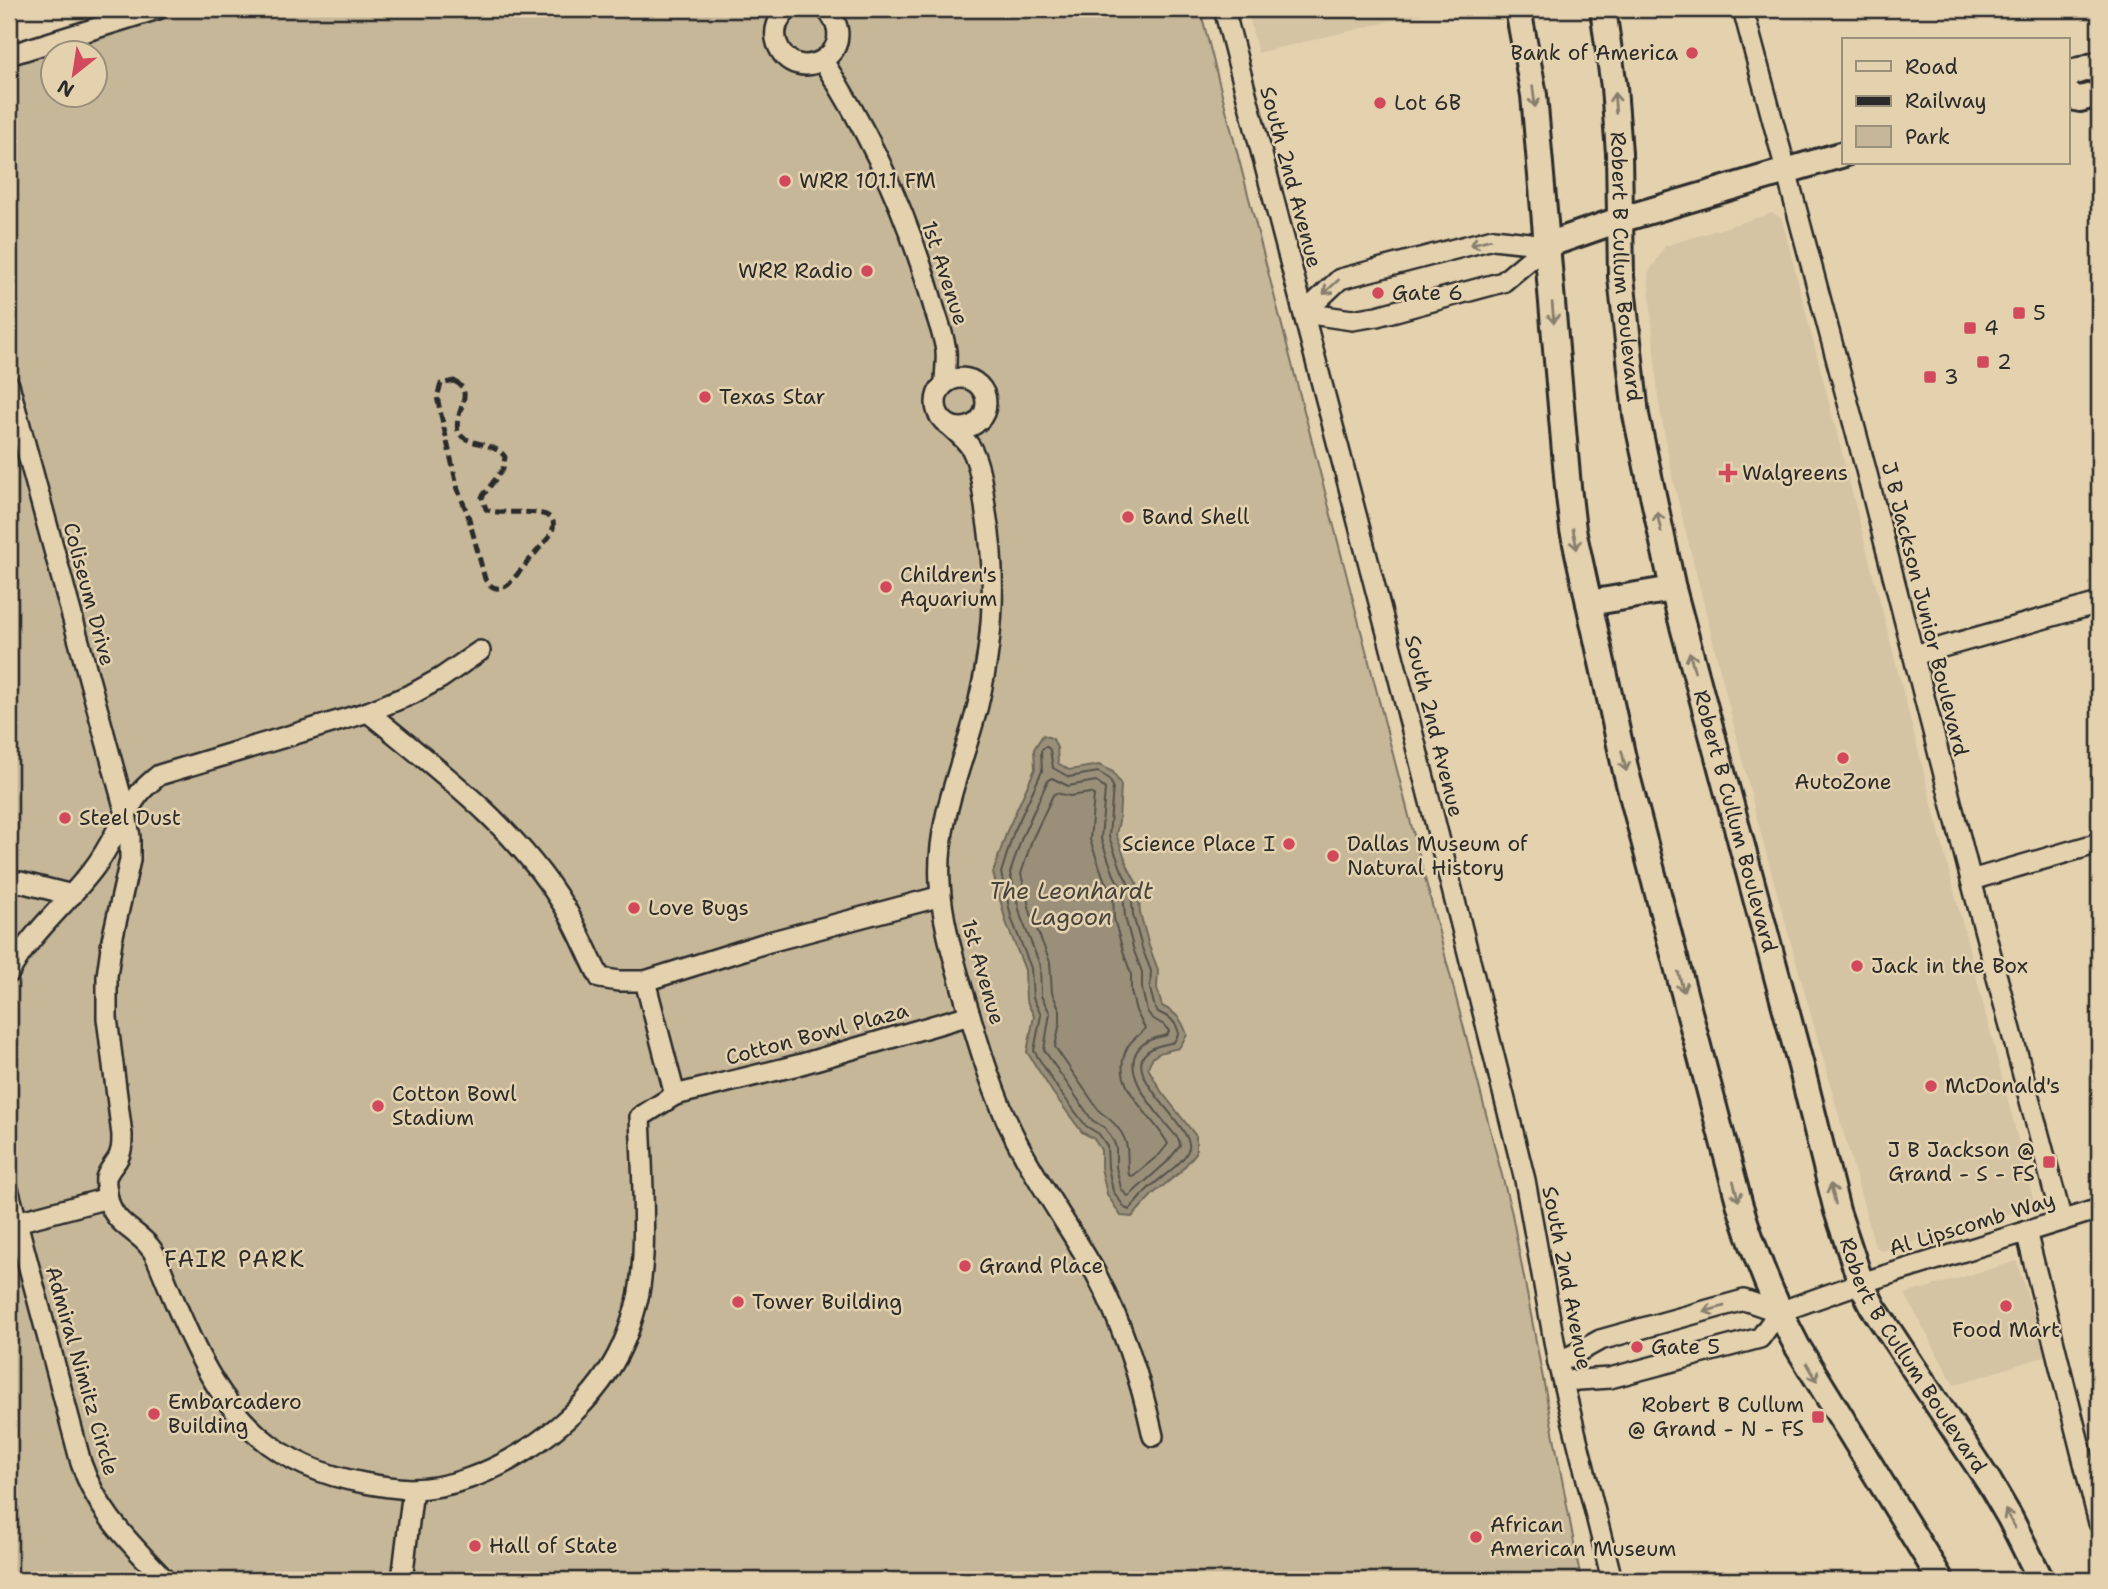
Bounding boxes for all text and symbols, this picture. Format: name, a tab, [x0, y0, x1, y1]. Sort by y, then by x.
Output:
north arrow	[38, 38, 108, 108]
legend	[1842, 38, 2070, 164]
place label: Bank of America	[1511, 39, 1678, 67]
marker: Bank of America	[1684, 45, 1700, 61]
text: Road	[1905, 53, 1958, 81]
text: N	[53, 74, 79, 103]
street label: South 2nd Avenue	[1253, 83, 1329, 271]
one-way arrow	[1527, 85, 1540, 107]
text: Railway	[1905, 87, 1987, 115]
place label: Lot 6B	[1394, 89, 1461, 117]
one-way arrow	[1608, 92, 1621, 115]
marker: Lot 6B	[1372, 95, 1388, 111]
text: Park	[1905, 123, 1950, 151]
street label: Robert B Cullum Boulevard	[1603, 131, 1648, 403]
place label: WRR 101.1 FM	[799, 167, 936, 195]
marker: WRR 101.1 FM	[777, 173, 793, 189]
street label: 1st Avenue	[915, 217, 975, 329]
one-way arrow	[1469, 236, 1491, 249]
place label: WRR Radio	[738, 257, 853, 285]
marker: WRR Radio	[859, 263, 875, 279]
one-way arrow	[1322, 279, 1340, 295]
place label: Gate 6	[1392, 279, 1463, 307]
marker: Gate 6	[1370, 285, 1386, 301]
place label: 5	[2033, 299, 2046, 327]
one-way arrow	[1547, 301, 1560, 324]
marker: 5	[2011, 305, 2027, 321]
place label: 4	[1984, 314, 1999, 342]
marker: 4	[1962, 320, 1978, 336]
place label: 2	[1997, 348, 2012, 376]
marker: 2	[1975, 354, 1991, 370]
place label: 3	[1944, 363, 1959, 391]
marker: 3	[1922, 369, 1938, 385]
place label: Texas Star	[719, 383, 826, 411]
marker: Texas Star	[697, 389, 713, 405]
place label: Walgreens	[1742, 459, 1848, 487]
street label: J B Jackson Junior Boulevard	[1875, 459, 1975, 759]
marker: Walgreens	[1720, 465, 1736, 481]
place label: Band Shell	[1142, 503, 1250, 531]
marker: Band Shell	[1120, 509, 1136, 525]
one-way arrow	[1651, 511, 1665, 534]
street label: Coliseum Drive	[56, 519, 122, 669]
one-way arrow	[1569, 527, 1583, 550]
place label: Children's Aquarium	[900, 561, 997, 613]
marker: Children's Aquarium	[878, 579, 894, 595]
street label: South 2nd Avenue	[1398, 632, 1470, 820]
one-way arrow	[1685, 651, 1698, 674]
street label: Robert B Cullum Boulevard	[1687, 687, 1784, 955]
one-way arrow	[1618, 749, 1631, 772]
marker: AutoZone	[1835, 750, 1851, 766]
place label: AutoZone	[1794, 768, 1892, 796]
place label: Steel Dust	[79, 804, 181, 832]
marker: Steel Dust	[57, 810, 73, 826]
place label: Science Place I	[1122, 830, 1275, 858]
place label: Dallas Museum of Natural History	[1347, 830, 1528, 882]
marker: Science Place I	[1281, 836, 1297, 852]
marker: Dallas Museum of Natural History	[1325, 848, 1341, 864]
water label: The Leonhardt Lagoon	[989, 876, 1153, 932]
place label: Love Bugs	[648, 894, 749, 922]
marker: Love Bugs	[626, 900, 642, 916]
street label: 1st Avenue	[955, 916, 1011, 1028]
place label: Jack in the Box	[1871, 952, 2028, 980]
marker: Jack in the Box	[1849, 958, 1865, 974]
one-way arrow	[1675, 970, 1688, 993]
street label: Cotton Bowl Plaza	[722, 996, 912, 1072]
place label: McDonald's	[1945, 1072, 2060, 1100]
marker: McDonald's	[1923, 1078, 1939, 1094]
place label: Cotton Bowl Stadium	[392, 1080, 517, 1132]
marker: Cotton Bowl Stadium	[370, 1098, 386, 1114]
place label: J B Jackson @ Grand - S - FS	[1888, 1136, 2035, 1188]
marker: J B Jackson @ Grand - S - FS	[2041, 1154, 2057, 1170]
one-way arrow	[1730, 1180, 1743, 1202]
one-way arrow	[1826, 1183, 1839, 1206]
street label: South 2nd Avenue	[1535, 1184, 1599, 1372]
street label: Al Lipscomb Way	[1886, 1185, 2058, 1263]
street label: Robert B Cullum Boulevard	[1833, 1234, 1993, 1479]
district label: FAIR PARK	[164, 1244, 306, 1274]
place label: Grand Place	[979, 1252, 1103, 1280]
marker: Grand Place	[957, 1258, 973, 1274]
street label: Admiral Nimitz Circle	[39, 1263, 125, 1479]
place label: Tower Building	[752, 1288, 902, 1316]
marker: Tower Building	[730, 1294, 746, 1310]
marker: Food Mart	[1998, 1298, 2014, 1314]
one-way arrow	[1704, 1303, 1726, 1316]
place label: Food Mart	[1952, 1316, 2060, 1344]
place label: Gate 5	[1651, 1333, 1720, 1361]
marker: Gate 5	[1629, 1339, 1645, 1355]
one-way arrow	[1805, 1362, 1819, 1382]
place label: Embarcadero Building	[168, 1388, 302, 1440]
place label: Robert B Cullum @ Grand - N - FS	[1628, 1391, 1804, 1443]
marker: Embarcadero Building	[146, 1406, 162, 1422]
marker: Robert B Cullum @ Grand - N - FS	[1810, 1409, 1826, 1425]
one-way arrow	[2003, 1509, 2017, 1530]
place label: African American Museum	[1490, 1511, 1676, 1563]
marker: African American Museum	[1468, 1529, 1484, 1545]
place label: Hall of State	[489, 1532, 618, 1560]
marker: Hall of State	[467, 1538, 483, 1554]

